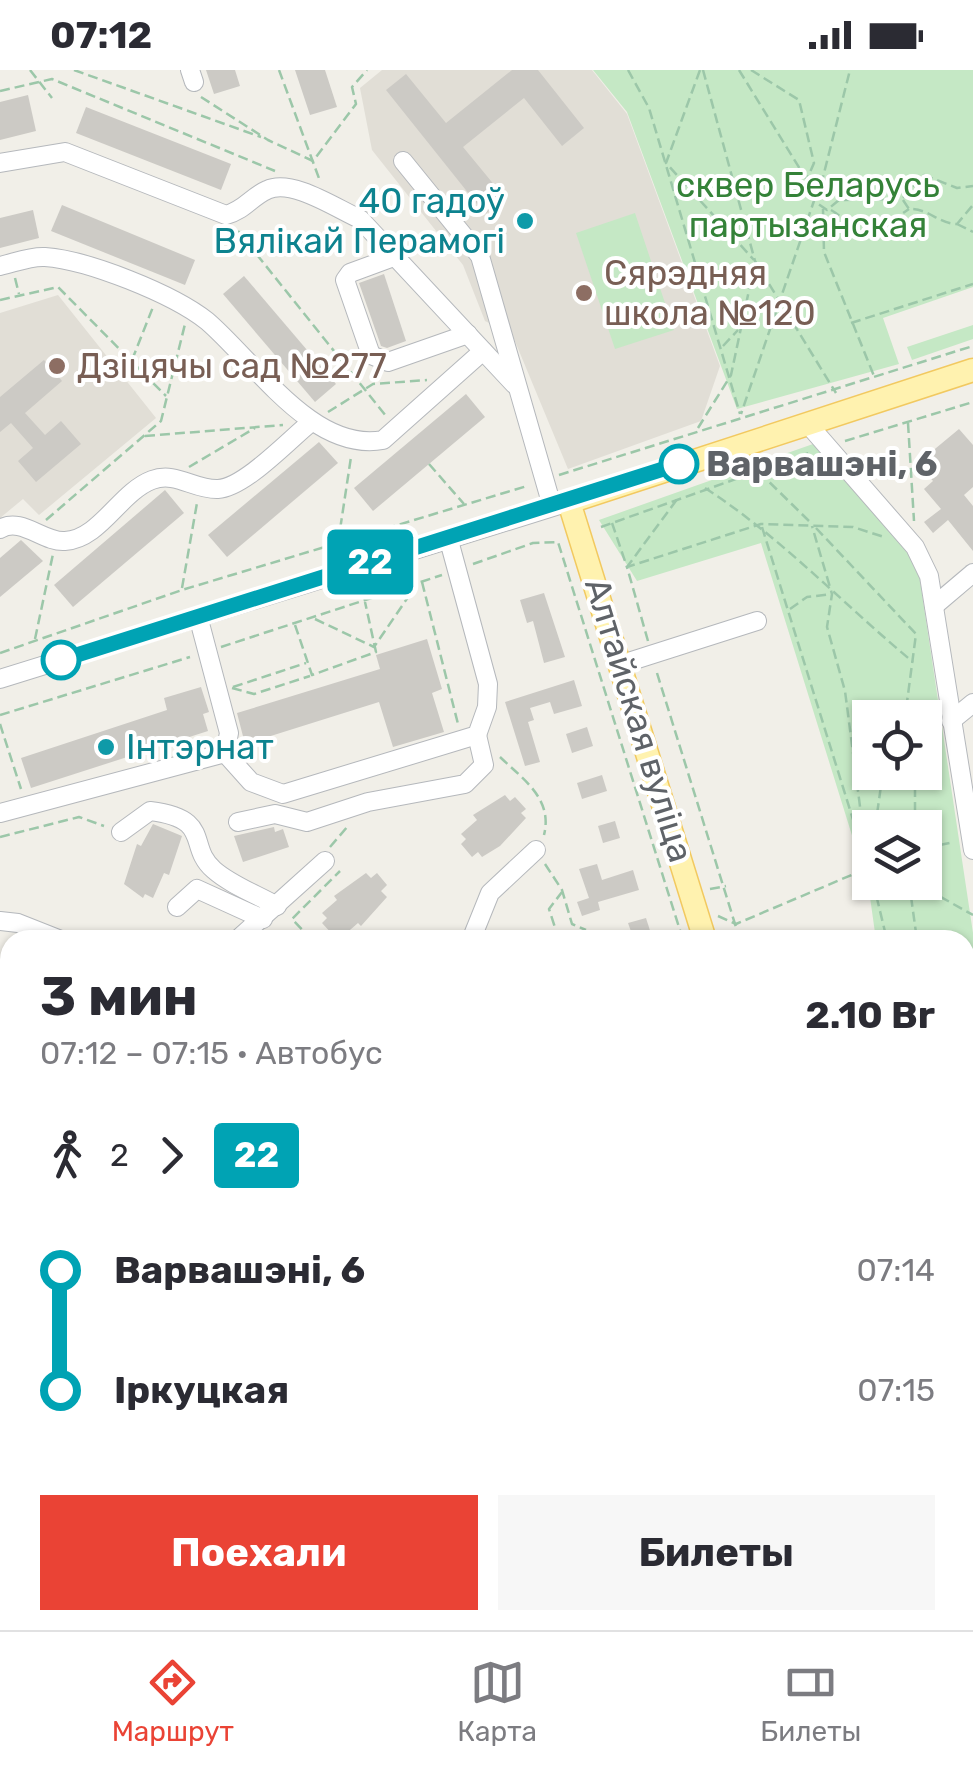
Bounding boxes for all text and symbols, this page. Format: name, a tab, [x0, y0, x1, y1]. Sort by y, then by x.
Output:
text: 07:12	[50, 12, 152, 58]
park label: сквер Беларусь партызанская	[676, 164, 940, 246]
place label: 40 гадоў Вялікай Перамогі	[214, 180, 505, 262]
marker: 40 гадоў Вялікай Перамогі	[514, 210, 536, 232]
place label: Сярэдняя школа №120	[604, 252, 816, 334]
marker: Сярэдняя школа №120	[573, 282, 595, 304]
place label: Дзіцячы сад №277	[77, 345, 387, 387]
marker: Дзіцячы сад №277	[46, 355, 68, 377]
place label: Варвашэні, 6	[706, 443, 937, 485]
marker: Варвашэні, 6	[660, 445, 698, 483]
line badge: 22	[325, 530, 415, 594]
text: 22	[347, 541, 393, 583]
street label: Алтайская вуліца	[576, 573, 702, 867]
unlabelled marker	[42, 641, 80, 679]
map controls	[852, 700, 942, 900]
button: locate	[852, 700, 942, 790]
place label: Інтэрнат	[126, 726, 274, 768]
marker: Інтэрнат	[95, 736, 117, 758]
button: layers	[852, 810, 942, 900]
text: 3 мин	[40, 964, 198, 1029]
text: 2.10 Br	[805, 992, 935, 1038]
text: 07:12 – 07:15 · Автобус	[40, 1034, 383, 1072]
icon: walk	[40, 1128, 95, 1183]
icon: forward	[144, 1128, 199, 1183]
text: 22	[234, 1134, 279, 1176]
text: 2	[110, 1136, 129, 1174]
text: Варвашэні, 6	[114, 1247, 365, 1293]
text: 07:14	[857, 1251, 935, 1289]
text: Іркуцкая	[114, 1367, 289, 1413]
text: 07:15	[857, 1371, 935, 1409]
button: Поехали	[40, 1495, 478, 1610]
button: Билеты	[498, 1495, 935, 1610]
tab: Маршрут	[112, 1655, 234, 1748]
tab: Карта	[457, 1655, 537, 1748]
tab: Билеты	[760, 1655, 861, 1748]

